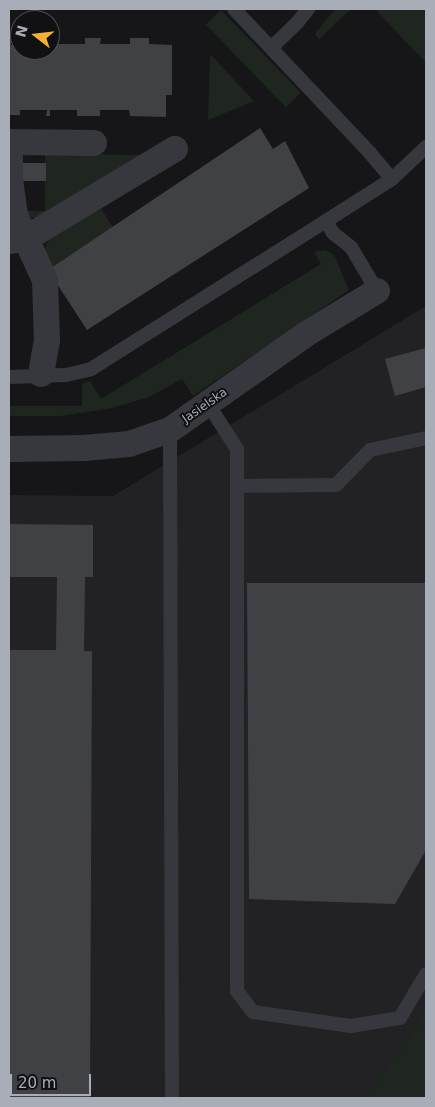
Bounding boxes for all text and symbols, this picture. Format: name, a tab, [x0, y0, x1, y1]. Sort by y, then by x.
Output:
north arrow	[10, 10, 60, 60]
text: N	[12, 23, 31, 39]
street label: Jasielska	[180, 385, 230, 427]
scale bar	[12, 1064, 94, 1096]
text: 20 m	[18, 1074, 56, 1092]

